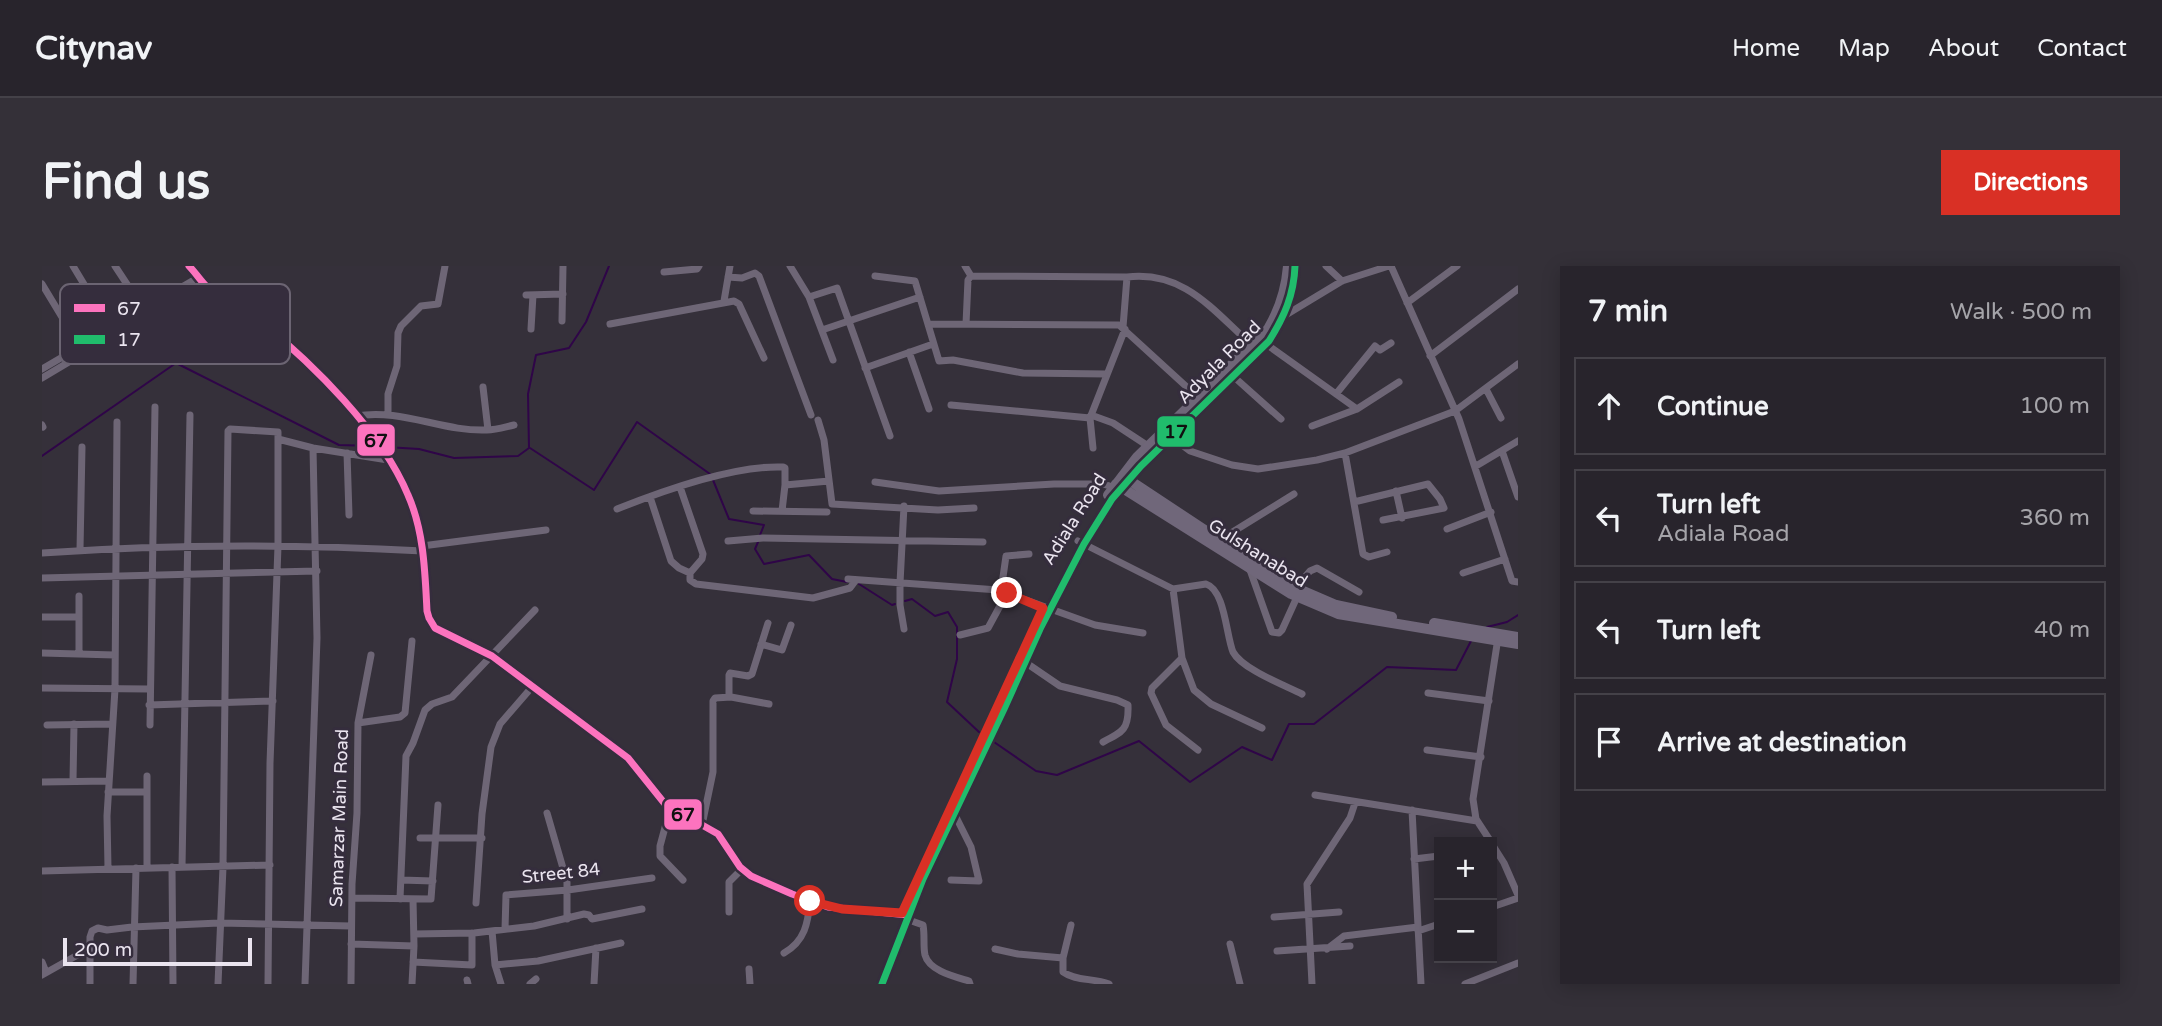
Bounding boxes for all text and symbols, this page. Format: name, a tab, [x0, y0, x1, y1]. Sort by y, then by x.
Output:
text: Citynav	[35, 29, 152, 68]
text: Home	[1732, 34, 1800, 63]
text: Map	[1838, 34, 1890, 63]
text: About	[1928, 34, 1999, 63]
text: Contact	[2037, 34, 2127, 63]
button: Directions	[1941, 150, 2120, 215]
text: Find us	[42, 153, 210, 212]
legend	[60, 284, 290, 364]
text: 7 min	[1588, 293, 1668, 330]
text: 67	[117, 298, 141, 320]
text: Walk · 500 m	[1950, 298, 2092, 326]
street label: Adyala Road	[1173, 316, 1265, 408]
text: 17	[117, 329, 141, 351]
icon: ahead	[1590, 387, 1628, 425]
text: Continue	[1657, 391, 1769, 422]
text: 100 m	[2020, 392, 2090, 420]
line badge: 17	[1156, 415, 1196, 448]
text: 17	[1164, 421, 1188, 443]
line badge: 67	[356, 423, 396, 457]
text: 67	[364, 430, 388, 452]
street label: Adiala Road	[1037, 469, 1111, 569]
text: Turn left	[1657, 489, 1760, 520]
icon: left	[1590, 499, 1628, 537]
text: 360 m	[2020, 504, 2090, 532]
street label: Gulshanabad	[1204, 514, 1312, 592]
text: Adiala Road	[1657, 520, 1789, 548]
route end	[991, 577, 1022, 608]
icon: left	[1590, 611, 1628, 649]
text: Turn left	[1657, 615, 1760, 646]
text: 40 m	[2034, 616, 2090, 644]
icon: arrive	[1590, 723, 1628, 761]
text: Arrive at destination	[1657, 727, 1907, 758]
street label: Samarzar Main Road	[325, 729, 353, 907]
line badge: 67	[663, 798, 703, 831]
text: 67	[671, 804, 695, 826]
map controls	[1434, 837, 1497, 963]
button: +	[1434, 837, 1497, 900]
street label: Street 84	[521, 858, 601, 888]
route start	[794, 885, 825, 916]
button: −	[1434, 900, 1497, 963]
scale bar	[63, 935, 252, 967]
text: 200 m	[74, 939, 132, 961]

